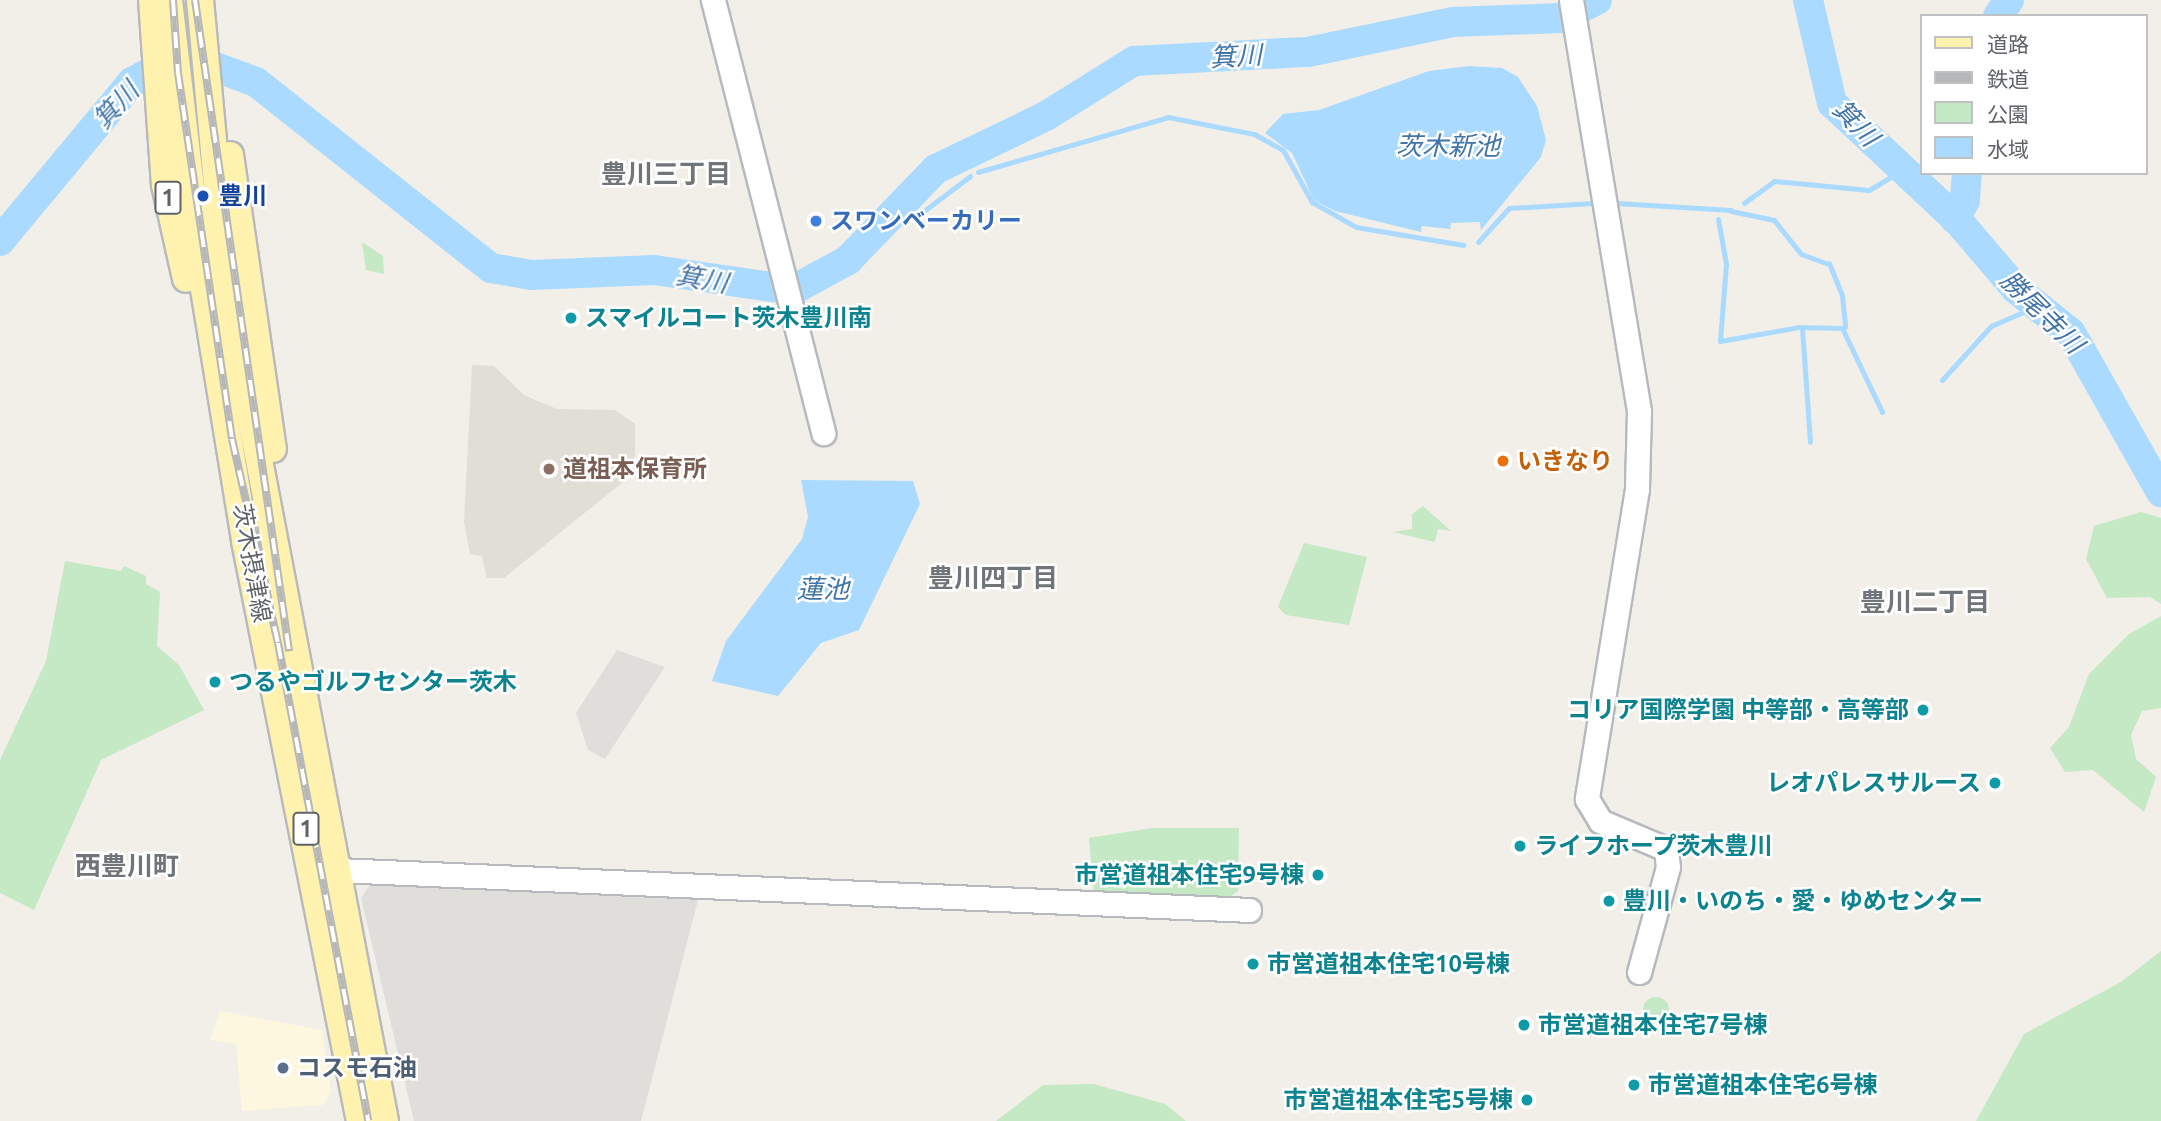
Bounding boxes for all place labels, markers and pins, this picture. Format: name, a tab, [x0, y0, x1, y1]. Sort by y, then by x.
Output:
place label: 豊川	[219, 182, 267, 210]
marker: 豊川	[193, 186, 213, 206]
place label: スワンベーカリー	[830, 207, 1022, 235]
marker: スワンベーカリー	[808, 213, 824, 229]
place label: スマイルコート茨木豊川南	[585, 304, 873, 332]
marker: スマイルコート茨木豊川南	[563, 310, 579, 326]
place label: いきなり	[1517, 447, 1613, 475]
marker: いきなり	[1495, 453, 1511, 469]
place label: 道祖本保育所	[563, 455, 707, 483]
marker: 道祖本保育所	[541, 461, 557, 477]
place label: つるやゴルフセンター茨木	[229, 668, 517, 696]
marker: つるやゴルフセンター茨木	[207, 674, 223, 690]
place label: コリア国際学園 中等部・高等部	[1567, 696, 1909, 724]
marker: コリア国際学園 中等部・高等部	[1915, 702, 1931, 718]
place label: レオパレスサルース	[1765, 769, 1981, 797]
marker: レオパレスサルース	[1987, 775, 2003, 791]
place label: ライフホープ茨木豊川	[1534, 832, 1774, 860]
marker: ライフホープ茨木豊川	[1512, 838, 1528, 854]
place label: 市営道祖本住宅9号棟	[1074, 861, 1304, 889]
marker: 市営道祖本住宅9号棟	[1310, 867, 1326, 883]
place label: 豊川・いのち・愛・ゆめセンター	[1623, 887, 1983, 915]
marker: 豊川・いのち・愛・ゆめセンター	[1601, 893, 1617, 909]
place label: 市営道祖本住宅10号棟	[1267, 950, 1510, 978]
marker: 市営道祖本住宅10号棟	[1245, 956, 1261, 972]
place label: 市営道祖本住宅7号棟	[1538, 1011, 1768, 1039]
marker: 市営道祖本住宅7号棟	[1516, 1017, 1532, 1033]
place label: コスモ石油	[297, 1054, 417, 1082]
marker: コスモ石油	[275, 1060, 291, 1076]
place label: 市営道祖本住宅6号棟	[1648, 1071, 1878, 1099]
marker: 市営道祖本住宅6号棟	[1626, 1077, 1642, 1093]
place label: 市営道祖本住宅5号棟	[1283, 1086, 1513, 1114]
marker: 市営道祖本住宅5号棟	[1519, 1092, 1535, 1108]

